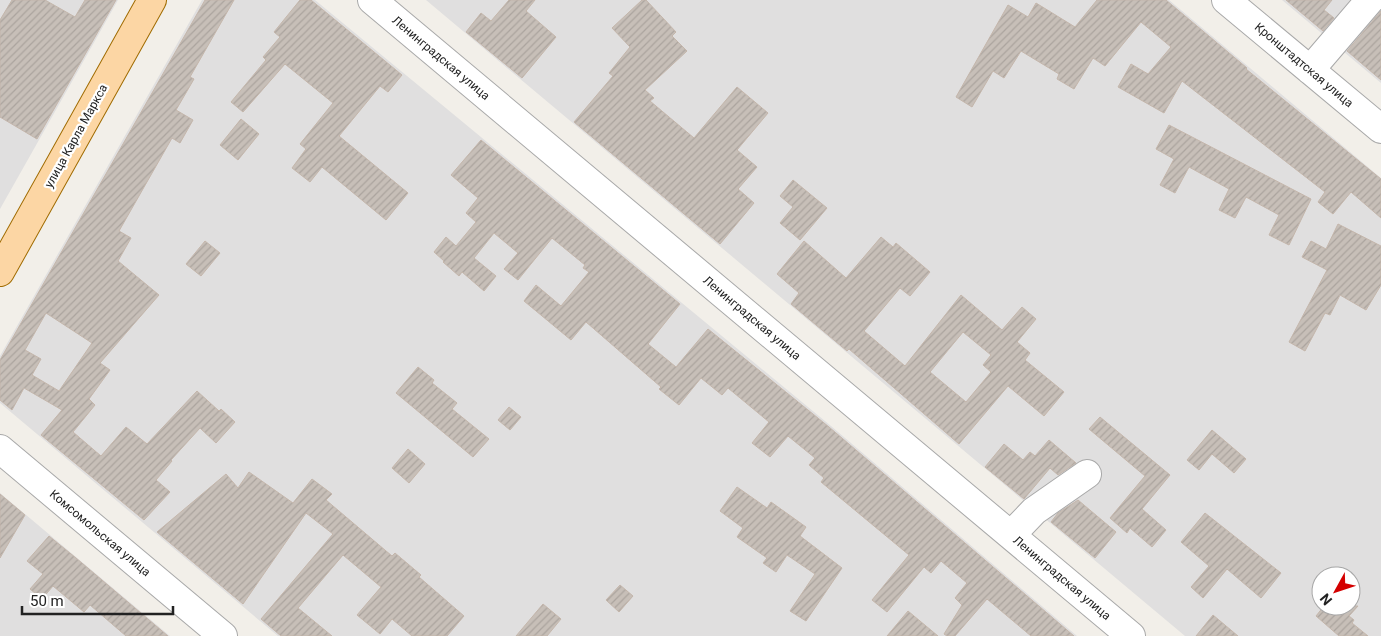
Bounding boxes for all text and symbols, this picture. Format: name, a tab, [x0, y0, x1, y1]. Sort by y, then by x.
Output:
street label: Ленинградская улица	[389, 13, 493, 103]
street label: Кронштадтская улица	[1252, 20, 1356, 110]
street label: улица Карла Маркса	[42, 82, 110, 190]
street label: Ленинградская улица	[700, 273, 804, 363]
street label: Комсомольская улица	[47, 487, 153, 579]
street label: Ленинградская улица	[1010, 533, 1114, 623]
north arrow	[1311, 566, 1361, 616]
scale bar	[22, 584, 174, 616]
text: N	[1317, 590, 1335, 608]
text: 50 m	[30, 592, 64, 610]

